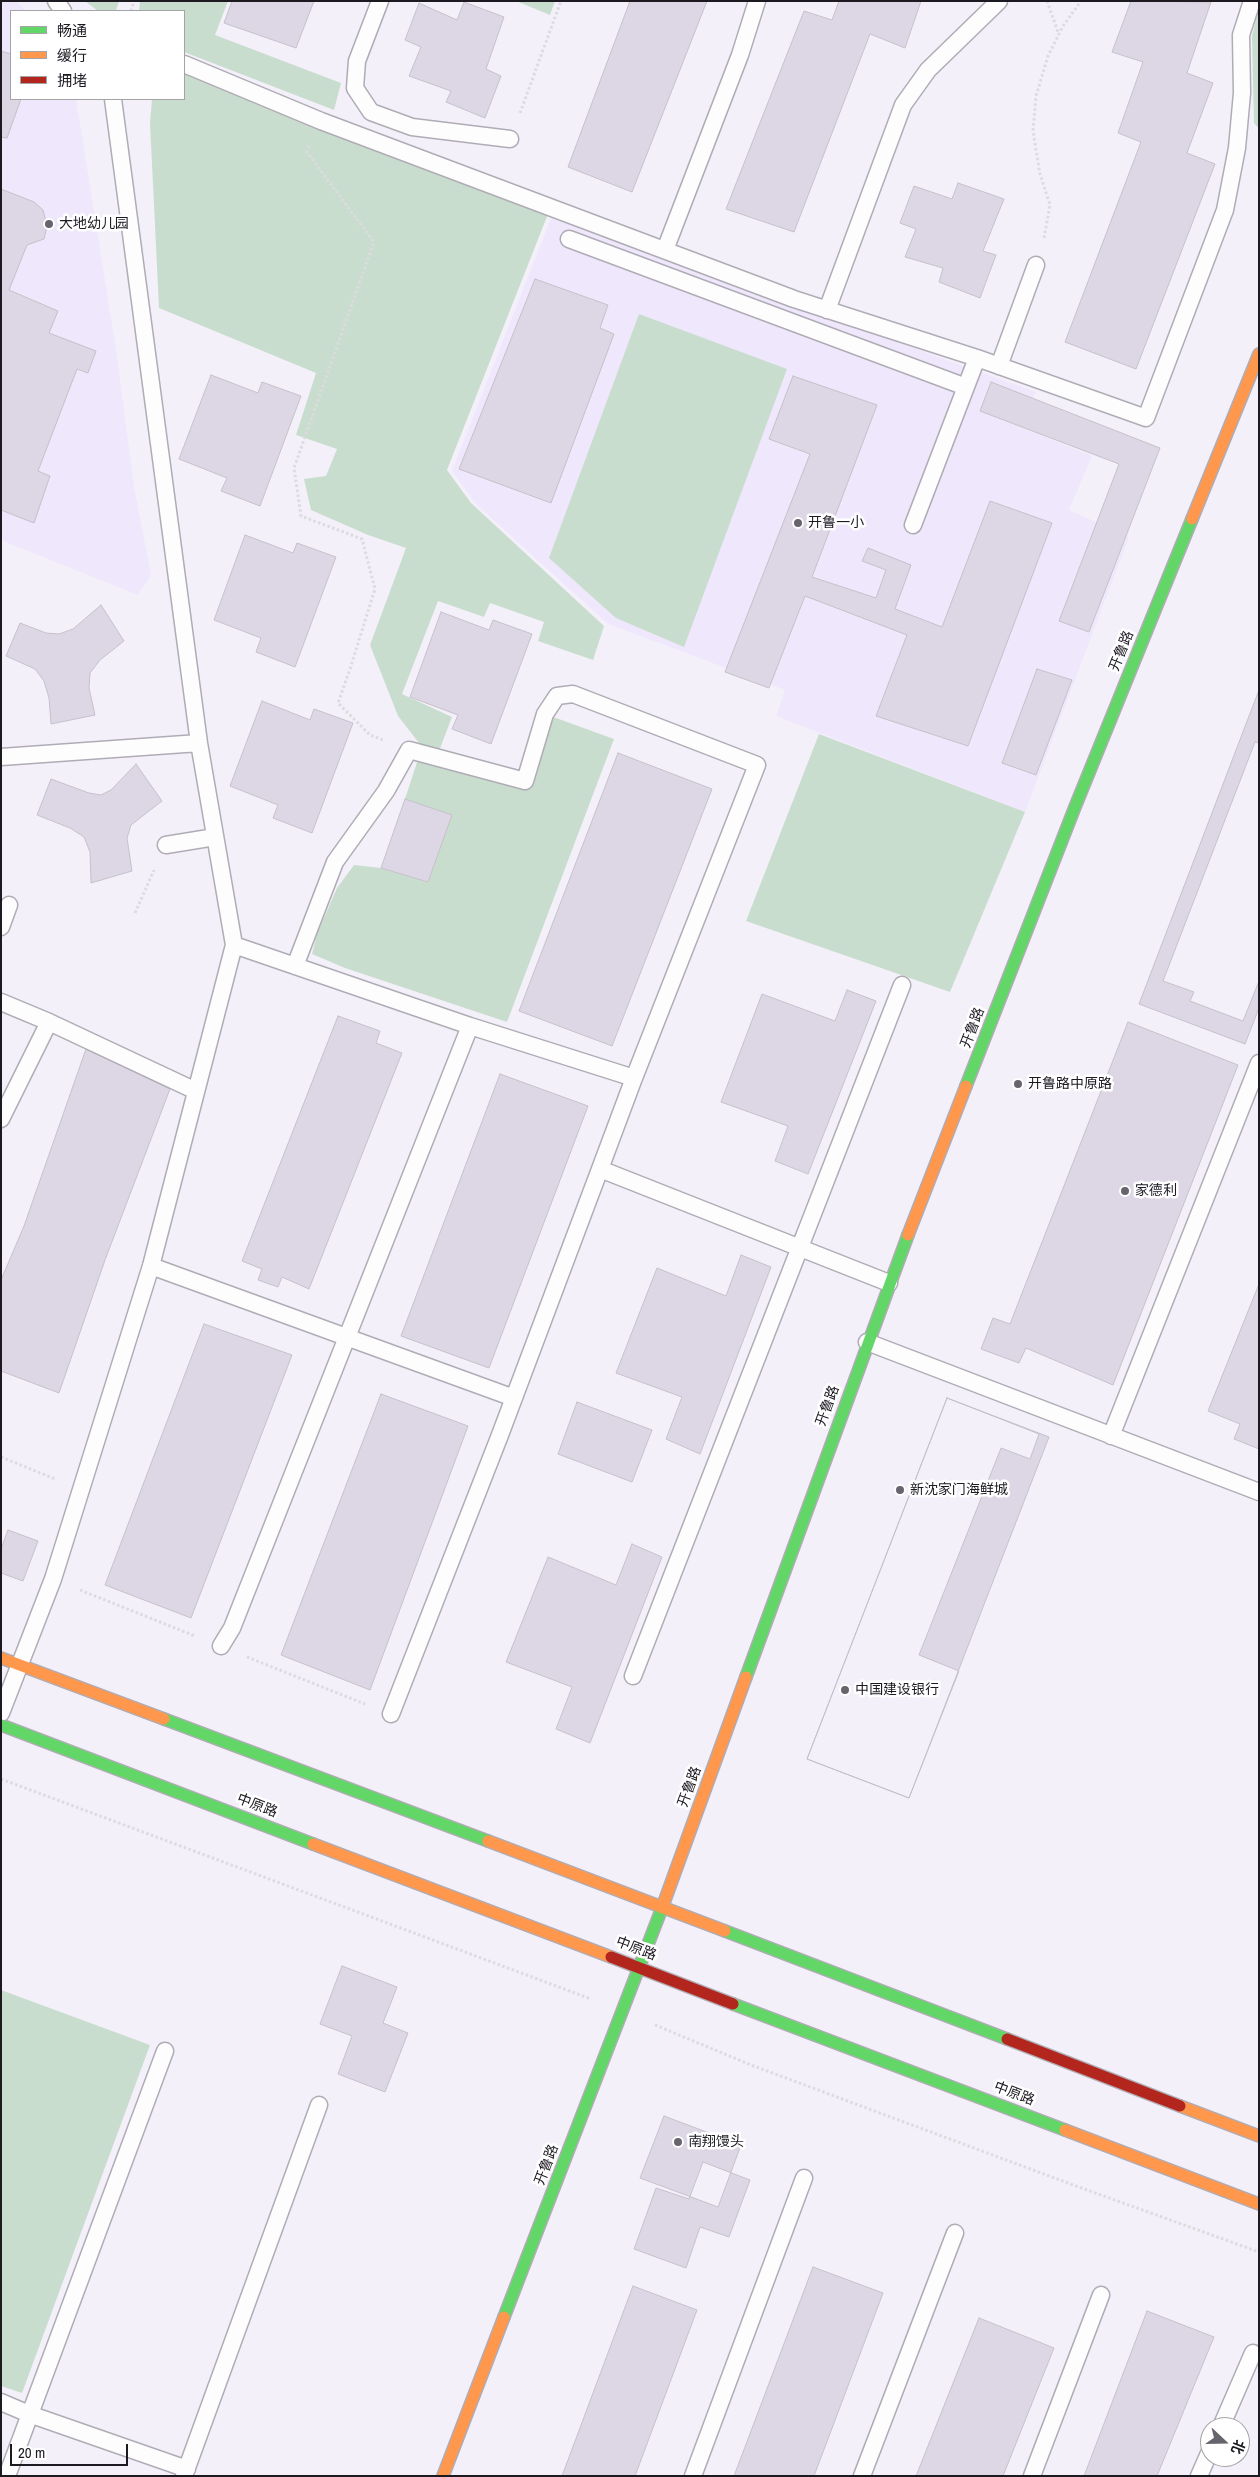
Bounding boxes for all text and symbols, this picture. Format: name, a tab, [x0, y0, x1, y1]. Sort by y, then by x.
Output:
legend	[10, 10, 185, 100]
text: 畅通	[57, 20, 87, 41]
text: 缓行	[57, 45, 87, 66]
text: 拥堵	[57, 70, 87, 91]
place label: 大地幼儿园	[59, 216, 129, 232]
marker: 大地幼儿园	[43, 218, 55, 230]
place label: 开鲁一小	[808, 515, 864, 531]
marker: 开鲁一小	[792, 517, 804, 529]
street label: 开鲁路	[1106, 628, 1138, 674]
street label: 开鲁路	[958, 1005, 988, 1051]
place label: 开鲁路中原路	[1028, 1076, 1112, 1092]
marker: 开鲁路中原路	[1012, 1078, 1024, 1090]
place label: 家德利	[1135, 1183, 1177, 1199]
marker: 家德利	[1119, 1185, 1131, 1197]
street label: 开鲁路	[813, 1383, 843, 1429]
place label: 新沈家门海鲜城	[910, 1482, 1008, 1498]
marker: 新沈家门海鲜城	[894, 1484, 906, 1496]
place label: 中国建设银行	[855, 1682, 939, 1698]
marker: 中国建设银行	[839, 1684, 851, 1696]
street label: 开鲁路	[675, 1764, 705, 1810]
street label: 中原路	[234, 1791, 280, 1821]
street label: 中原路	[613, 1934, 659, 1964]
street label: 中原路	[991, 2079, 1037, 2109]
place label: 南翔馒头	[688, 2134, 744, 2150]
marker: 南翔馒头	[672, 2136, 684, 2148]
street label: 开鲁路	[532, 2142, 562, 2188]
north arrow	[1200, 2417, 1250, 2467]
scale bar	[12, 2434, 130, 2466]
text: 北	[1227, 2437, 1249, 2457]
text: 20 m	[18, 2442, 45, 2463]

